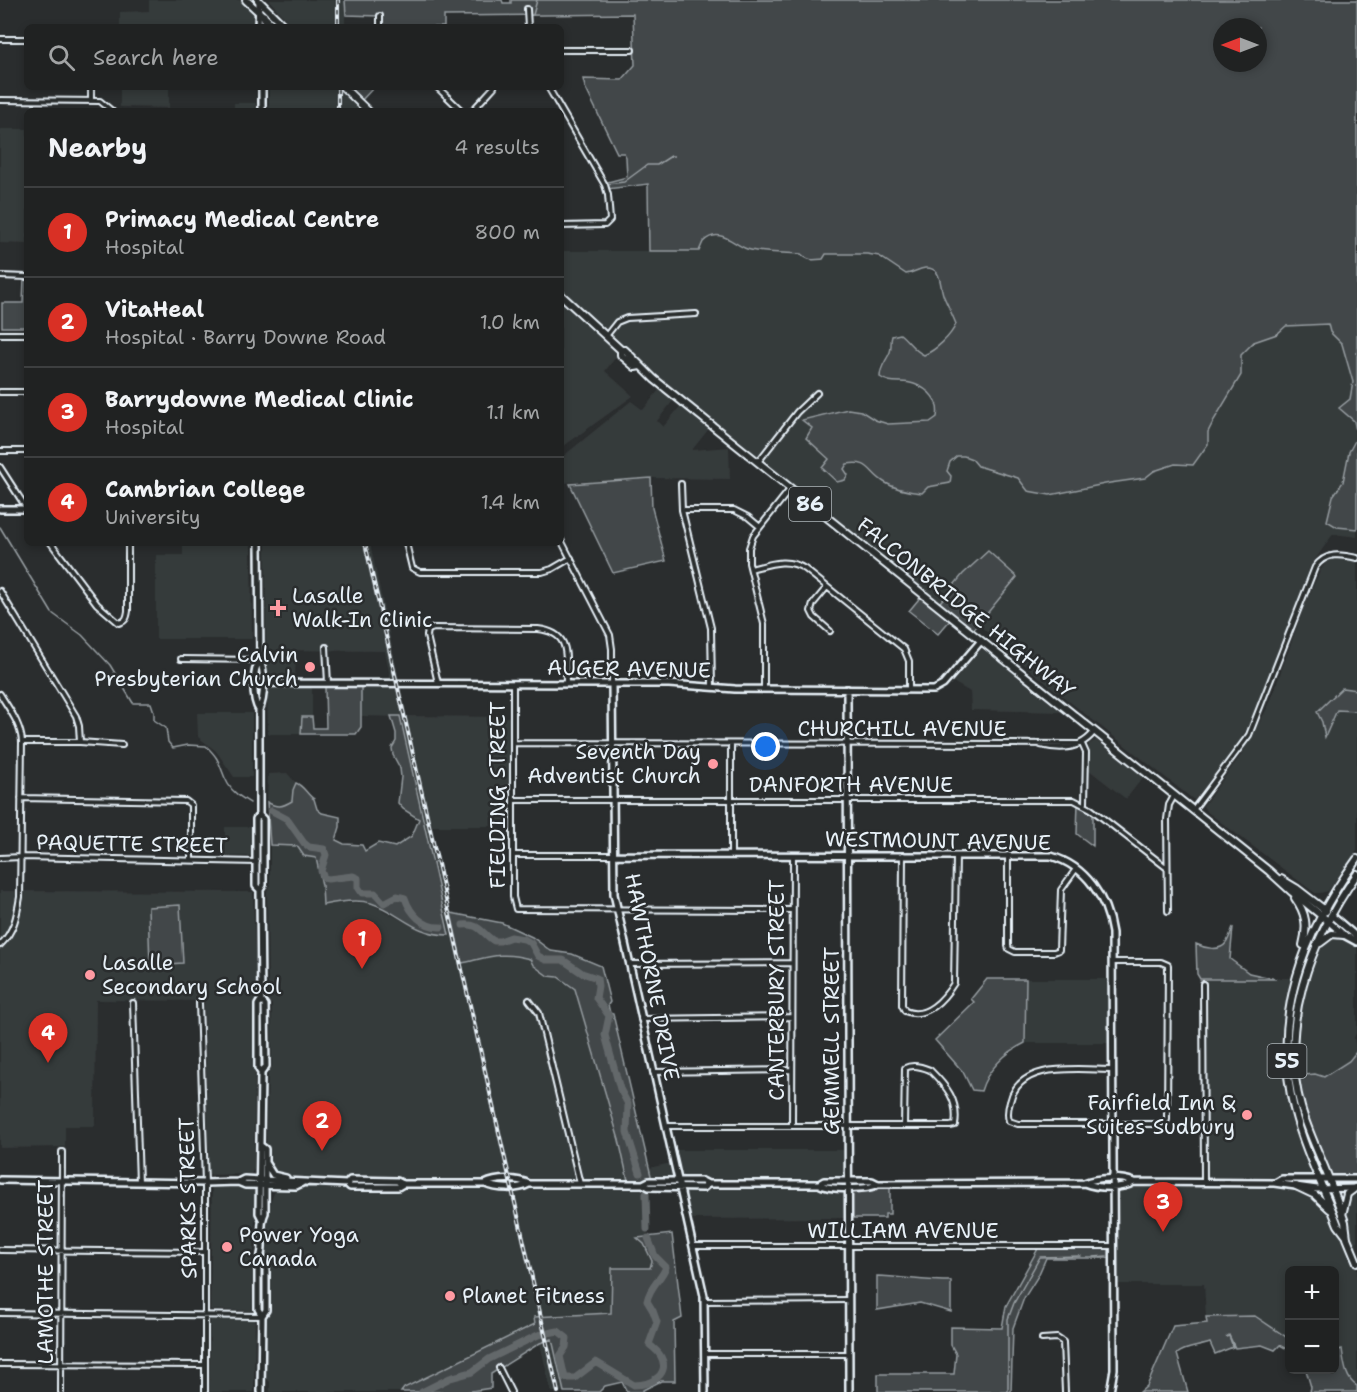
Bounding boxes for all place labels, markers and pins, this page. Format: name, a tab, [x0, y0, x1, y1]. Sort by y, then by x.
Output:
place label: Lasalle Walk-In Clinic	[292, 582, 433, 634]
marker: Lasalle Walk-In Clinic	[269, 599, 287, 617]
place label: Calvin Presbyterian Church	[94, 641, 298, 693]
marker: Calvin Presbyterian Church	[303, 660, 317, 674]
place label: Seventh Day Adventist Church	[527, 738, 701, 790]
marker: Seventh Day Adventist Church	[706, 757, 720, 771]
pin: 1	[342, 920, 382, 969]
place label: Lasalle Secondary School	[102, 949, 282, 1001]
marker: Lasalle Secondary School	[83, 968, 97, 982]
pin: 4	[28, 1014, 68, 1063]
place label: Fairfield Inn & Suites Sudbury	[1086, 1089, 1236, 1141]
pin: 2	[302, 1102, 342, 1151]
marker: Fairfield Inn & Suites Sudbury	[1240, 1108, 1254, 1122]
pin: 3	[1144, 1182, 1182, 1232]
place label: Power Yoga Canada	[239, 1221, 359, 1273]
marker: Power Yoga Canada	[220, 1240, 234, 1254]
place label: Planet Fitness	[462, 1282, 605, 1310]
marker: Planet Fitness	[443, 1289, 457, 1303]

